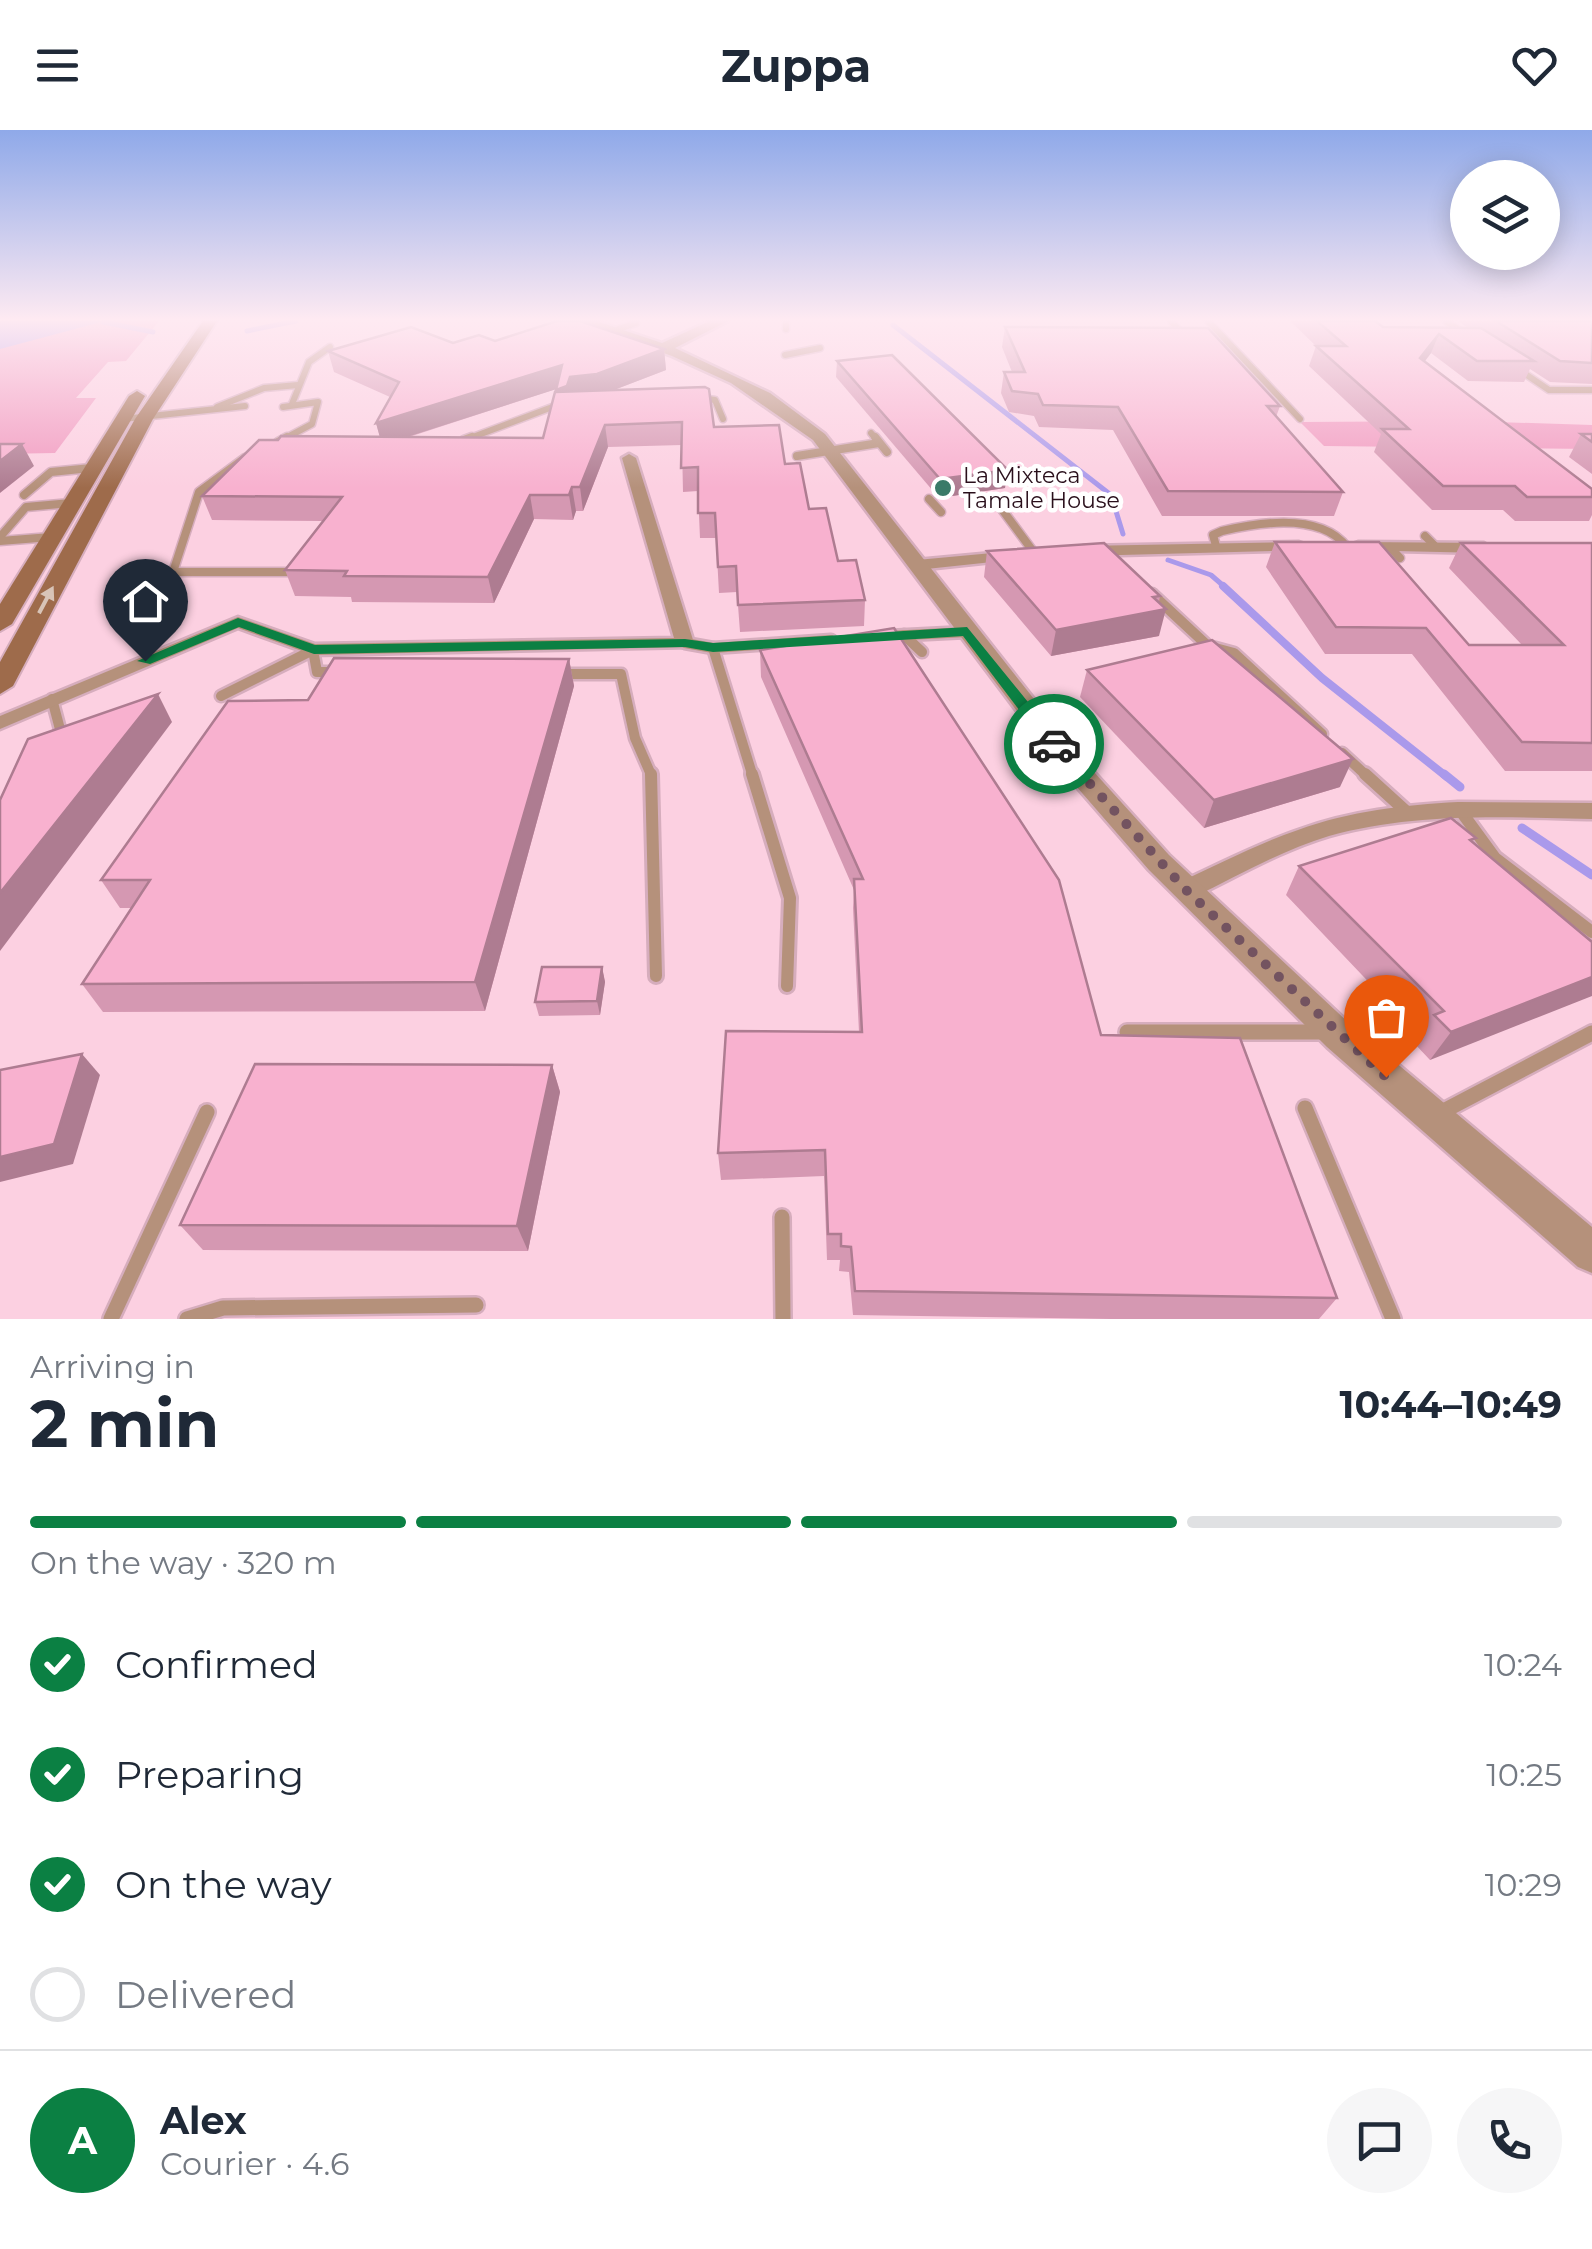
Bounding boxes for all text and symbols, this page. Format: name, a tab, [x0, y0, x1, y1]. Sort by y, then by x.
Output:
icon: menu	[30, 38, 85, 93]
text: Zuppa	[721, 38, 871, 93]
icon: heart	[1507, 38, 1562, 93]
map controls	[1450, 160, 1560, 270]
button: layers	[1450, 160, 1560, 270]
place label: La Mixteca Tamale House	[963, 462, 1120, 514]
marker: La Mixteca Tamale House	[932, 477, 954, 499]
pin	[103, 559, 188, 662]
icon: home	[118, 574, 173, 629]
one-way arrow	[37, 586, 54, 615]
courier	[1004, 694, 1104, 794]
icon: car	[1027, 717, 1082, 772]
pin	[1344, 975, 1429, 1078]
icon: bag	[1359, 990, 1414, 1045]
text: Arriving in	[30, 1347, 195, 1386]
text: 10:44–10:49	[1340, 1381, 1562, 1428]
text: 2 min	[30, 1384, 219, 1463]
text: On the way · 320 m	[30, 1543, 337, 1582]
icon: check	[30, 1637, 85, 1692]
text: Confirmed	[115, 1641, 318, 1688]
text: 10:24	[1484, 1645, 1562, 1684]
icon: check	[30, 1747, 85, 1802]
text: Preparing	[115, 1751, 304, 1798]
text: 10:25	[1486, 1755, 1562, 1794]
icon: check	[30, 1857, 85, 1912]
text: On the way	[115, 1861, 332, 1908]
text: 10:29	[1485, 1865, 1562, 1904]
text: Delivered	[115, 1971, 296, 2018]
button: chat	[1327, 2088, 1432, 2193]
button: phone	[1457, 2088, 1562, 2193]
text: Alex	[160, 2097, 247, 2144]
text: A	[68, 2117, 97, 2164]
text: Courier · 4.6	[160, 2144, 349, 2183]

